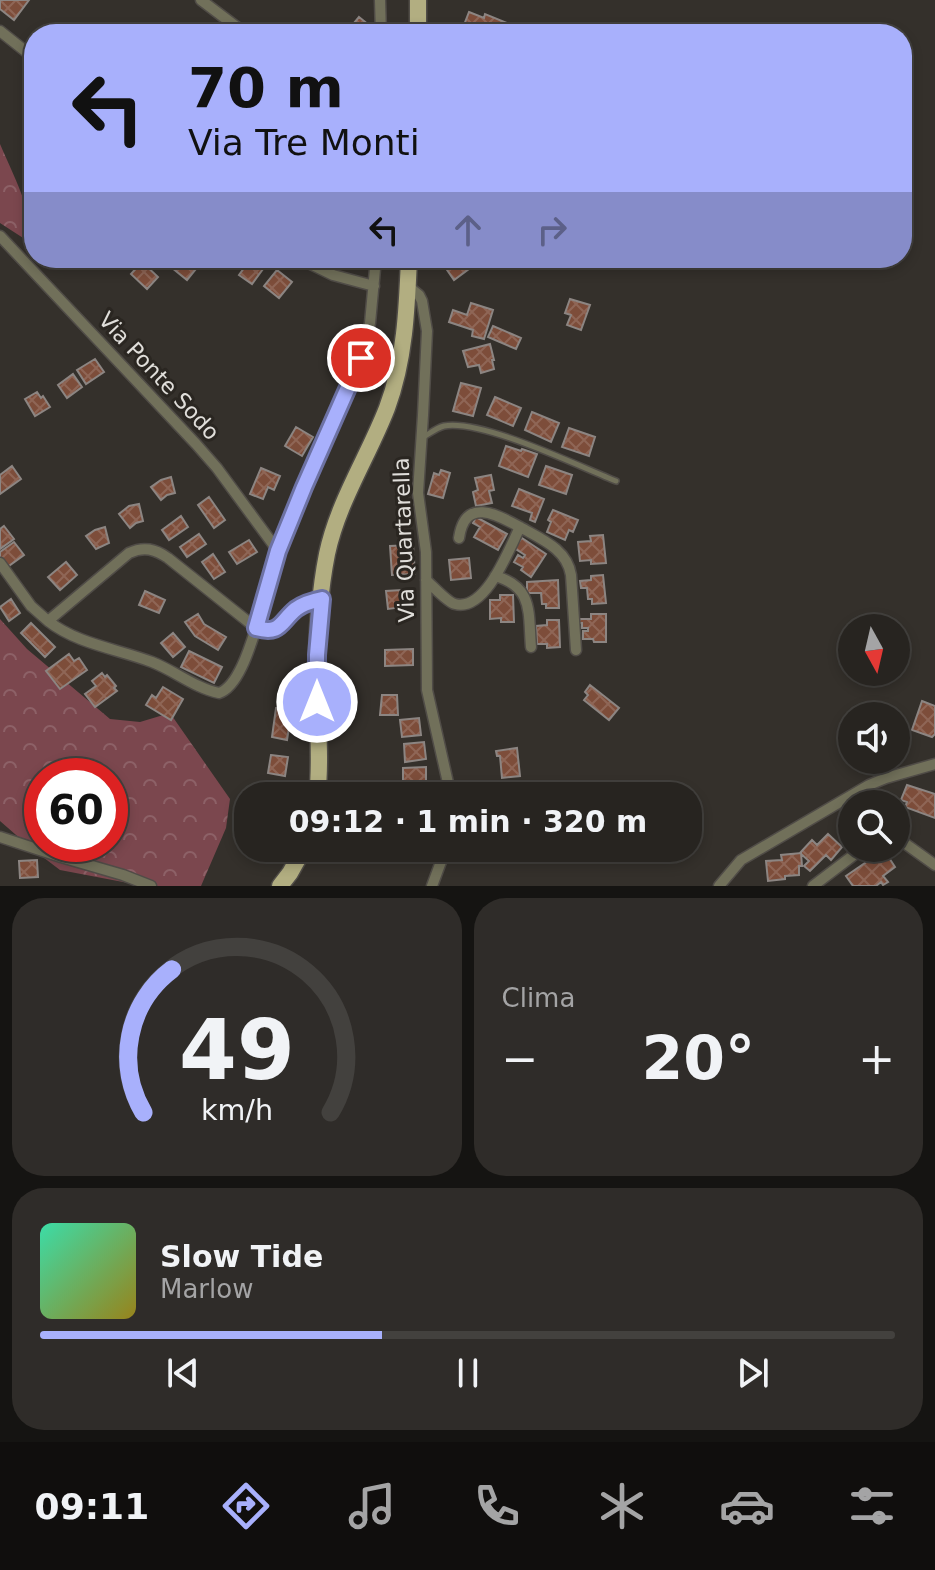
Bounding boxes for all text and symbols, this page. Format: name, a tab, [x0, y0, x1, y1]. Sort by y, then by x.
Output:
text: 70 m	[188, 55, 344, 120]
icon: left	[56, 56, 160, 160]
text: Via Tre Monti	[188, 122, 420, 163]
icon: left	[362, 208, 406, 252]
icon: ahead	[446, 208, 490, 252]
icon: right	[530, 208, 574, 252]
street label: Via Ponte Sodo	[94, 307, 224, 445]
pin	[327, 324, 395, 392]
icon: arrive	[339, 336, 383, 380]
street label: Via Quartarella	[389, 457, 419, 623]
north arrow	[838, 614, 910, 686]
map controls	[838, 614, 910, 862]
position arrow	[275, 660, 359, 744]
button: sound	[838, 702, 910, 774]
speed limit sign: 60	[24, 758, 128, 862]
button: search	[838, 790, 910, 862]
text: 09:12 · 1 min · 320 m	[289, 804, 647, 839]
text: Clima	[502, 983, 575, 1013]
text: 49	[179, 1002, 295, 1099]
text: 20°	[642, 1023, 755, 1093]
text: −	[502, 1033, 538, 1084]
text: +	[858, 1033, 895, 1084]
text: km/h	[201, 1093, 273, 1127]
text: Slow Tide	[160, 1239, 323, 1274]
text: Marlow	[160, 1274, 253, 1304]
icon: previous	[161, 1351, 205, 1395]
icon: pause	[446, 1351, 490, 1395]
icon: next	[731, 1351, 775, 1395]
icon: directions	[218, 1478, 274, 1534]
icon: music	[344, 1478, 400, 1534]
icon: phone	[469, 1478, 525, 1534]
icon: climate	[594, 1478, 650, 1534]
icon: car	[719, 1478, 775, 1534]
icon: filters	[844, 1478, 900, 1534]
text: 09:11	[35, 1486, 149, 1527]

